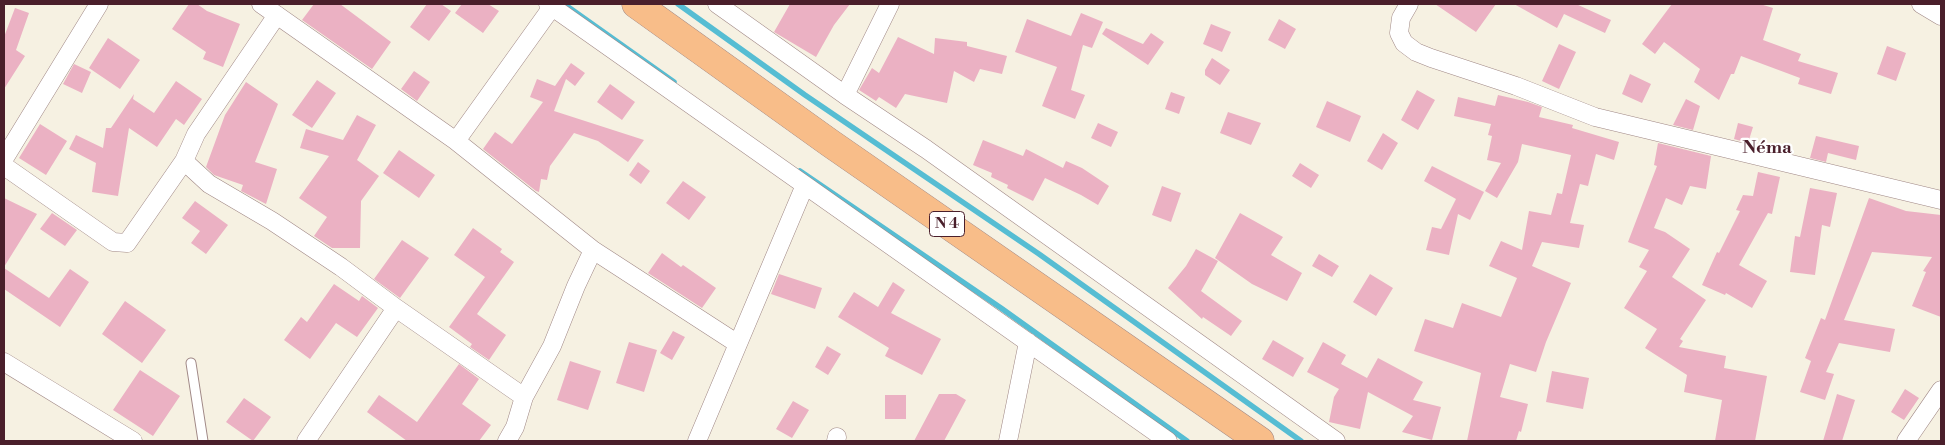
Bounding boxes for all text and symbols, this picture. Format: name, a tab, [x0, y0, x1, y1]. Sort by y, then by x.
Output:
district label: Néma	[1742, 138, 1792, 160]
road number: N 4	[930, 212, 964, 236]

